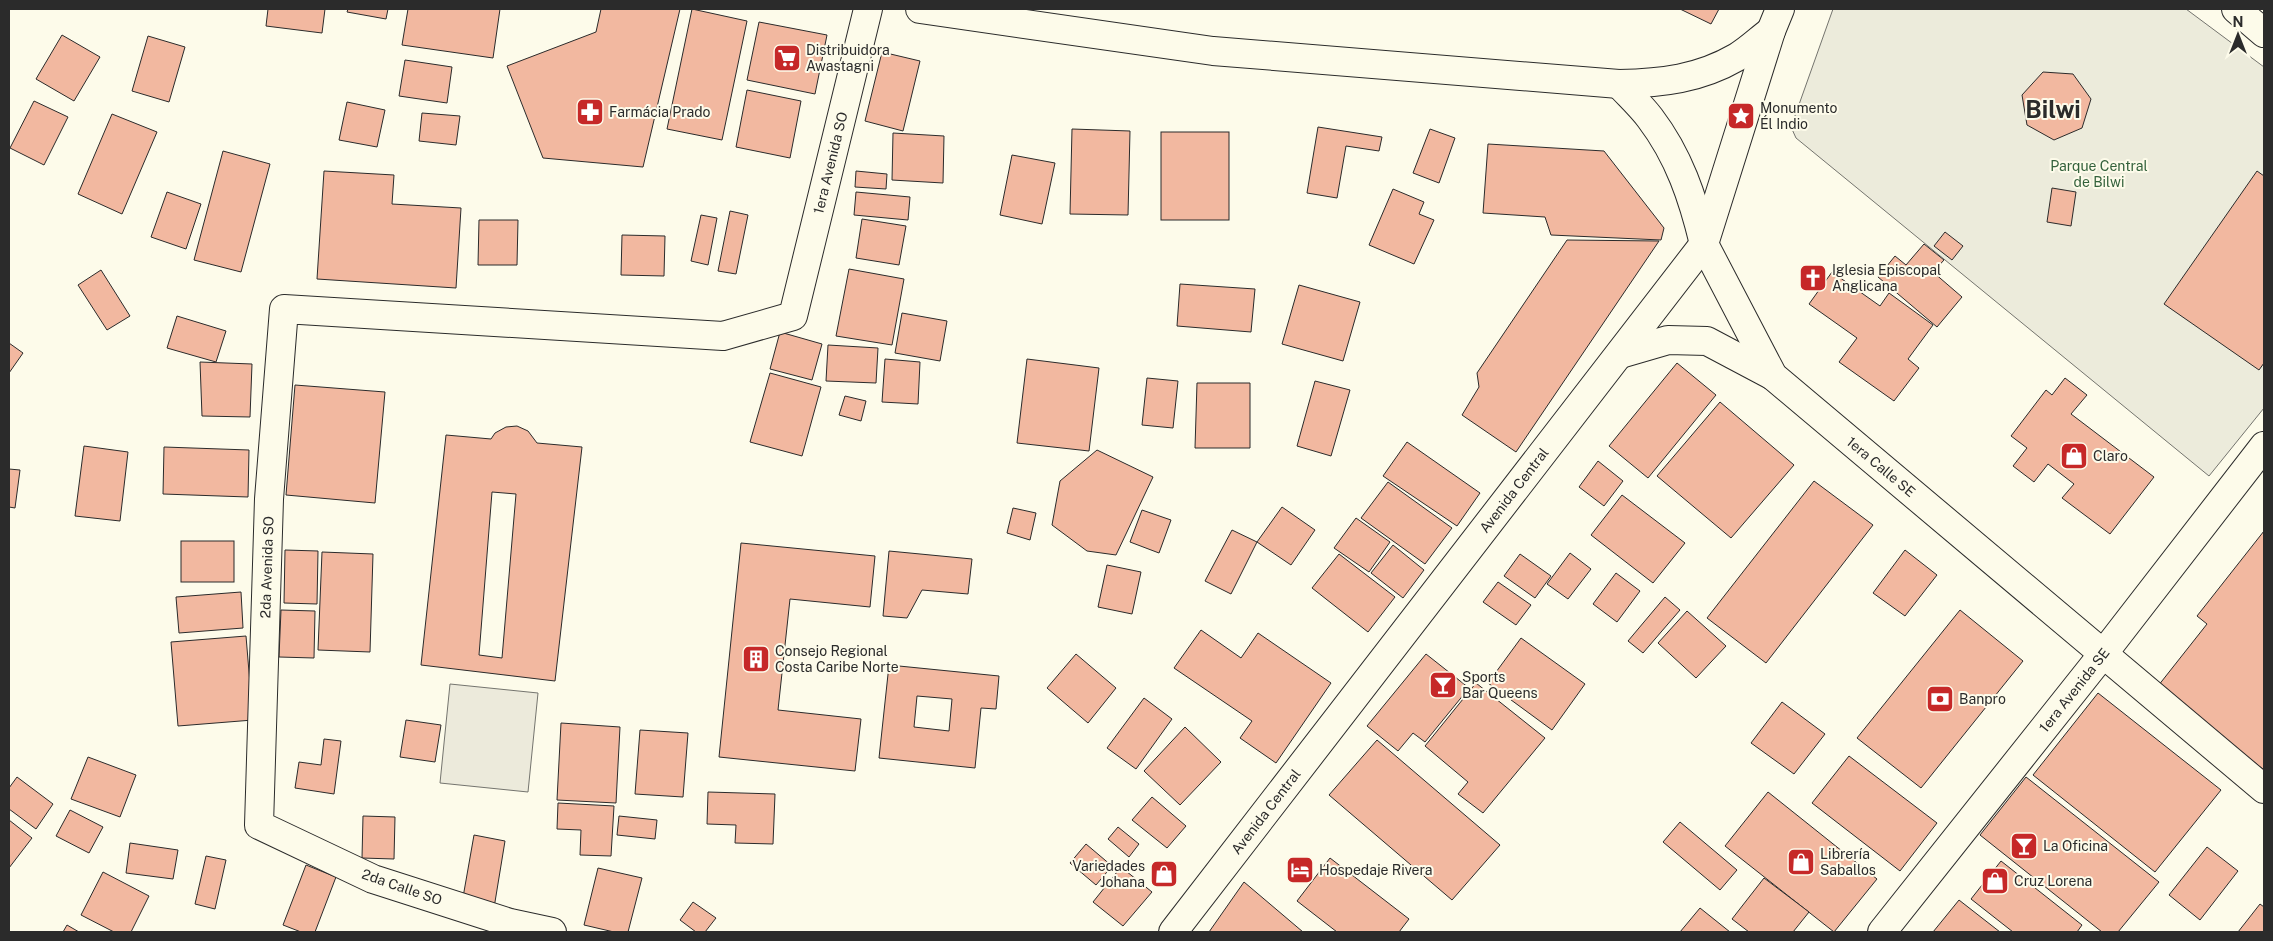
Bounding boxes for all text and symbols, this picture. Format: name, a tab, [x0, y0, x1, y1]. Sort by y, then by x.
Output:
north arrow	[2213, 10, 2263, 60]
text: N	[2233, 14, 2243, 30]
place label: Distribuidora Awastagni	[806, 42, 890, 74]
supermarket icon: Distribuidora Awastagni	[772, 43, 802, 73]
district label: Bilwi	[2025, 95, 2081, 123]
pharmacy icon: Farmácia Prado	[575, 97, 605, 127]
place label: Monumento Él Indio	[1760, 100, 1838, 132]
place icon: Monumento Él Indio	[1726, 101, 1756, 131]
place label: Farmácia Prado	[609, 104, 711, 120]
street label: 1era Avenida SO	[810, 110, 851, 216]
park label: Parque Central de Bilwi	[2050, 158, 2148, 190]
place label: Iglesia Episcopal Anglicana	[1832, 262, 1941, 294]
church icon: Iglesia Episcopal Anglicana	[1798, 263, 1828, 293]
street label: 1era Calle SE	[1843, 433, 1918, 500]
shop icon: Claro	[2059, 441, 2089, 471]
street label: Avenida Central	[1476, 445, 1552, 536]
place label: Claro	[2093, 448, 2128, 464]
street label: 2da Avenida SO	[257, 516, 276, 619]
place label: Consejo Regional Costa Caribe Norte	[775, 643, 899, 675]
building icon: Consejo Regional Costa Caribe Norte	[741, 644, 771, 674]
street label: 1era Avenida SE	[2036, 645, 2113, 735]
place label: Sports Bar Queens	[1462, 669, 1538, 701]
bar icon: Sports Bar Queens	[1428, 670, 1458, 700]
bank icon: Banpro	[1925, 684, 1955, 714]
place label: Banpro	[1959, 691, 2006, 707]
street label: Avenida Central	[1228, 766, 1304, 857]
bar icon: La Oficina	[2009, 831, 2039, 861]
place label: La Oficina	[2043, 838, 2108, 854]
place label: Librería Saballos	[1820, 846, 1876, 878]
shop icon: Librería Saballos	[1786, 847, 1816, 877]
hotel icon: Hospedaje Rivera	[1285, 855, 1315, 885]
place label: Variedades Johana	[1072, 858, 1145, 890]
shop icon: Variedades Johana	[1149, 859, 1179, 889]
place label: Hospedaje Rivera	[1319, 862, 1433, 878]
street label: 2da Calle SO	[360, 866, 444, 908]
shop icon: Cruz Lorena	[1980, 866, 2010, 896]
place label: Cruz Lorena	[2014, 873, 2092, 889]

